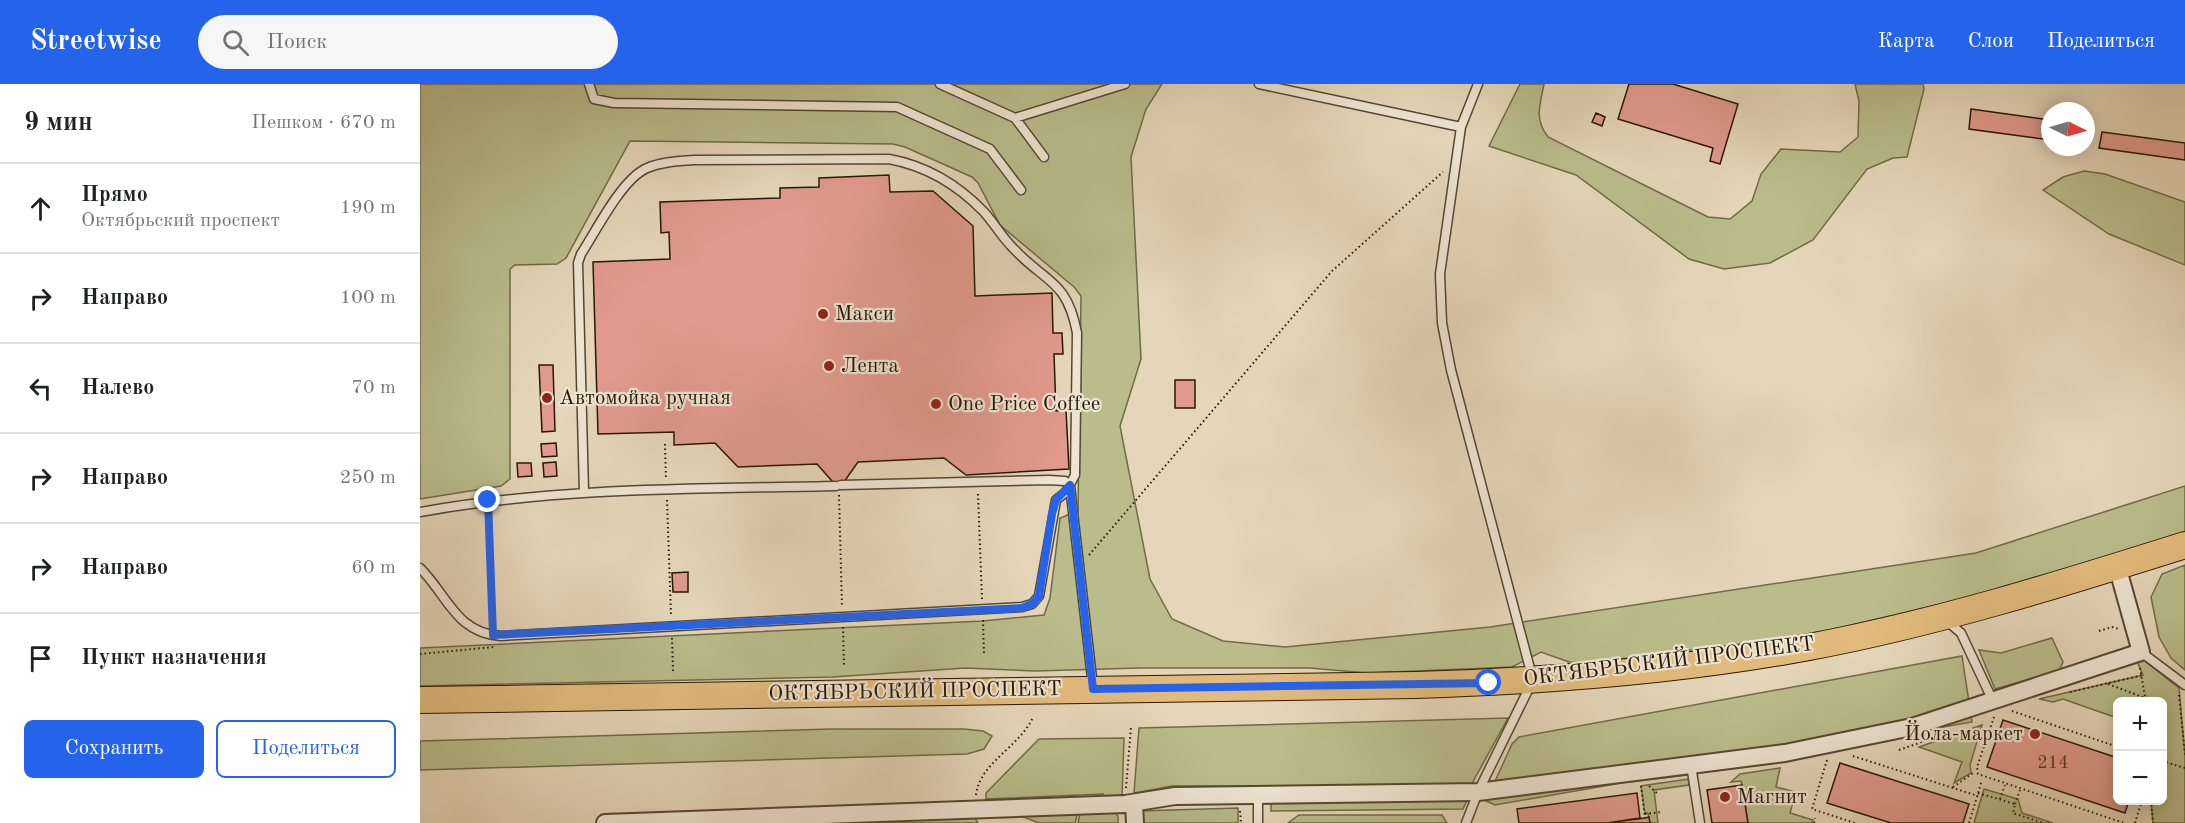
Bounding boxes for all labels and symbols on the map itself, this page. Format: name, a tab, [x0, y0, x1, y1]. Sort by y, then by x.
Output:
north arrow	[2041, 102, 2095, 156]
place label: Макси	[835, 304, 894, 325]
marker: Макси	[816, 307, 830, 321]
place label: Лента	[841, 356, 899, 377]
marker: Лента	[822, 359, 836, 373]
place label: Автомойка ручная	[559, 388, 731, 409]
marker: Автомойка ручная	[540, 391, 554, 405]
place label: One Price Coffee	[948, 394, 1101, 415]
marker: One Price Coffee	[929, 397, 943, 411]
route end	[474, 486, 500, 512]
street label: ОКТЯБРЬСКИЙ ПРОСПЕКТ	[1522, 629, 1816, 690]
route start	[1475, 669, 1501, 695]
street label: ОКТЯБРЬСКИЙ ПРОСПЕКТ	[768, 674, 1062, 705]
place label: Йола-маркет	[1904, 719, 2023, 745]
marker: Йола-маркет	[2028, 727, 2042, 741]
house number: 214	[2037, 754, 2069, 772]
place label: Магнит	[1737, 787, 1807, 808]
marker: Магнит	[1718, 790, 1732, 804]

